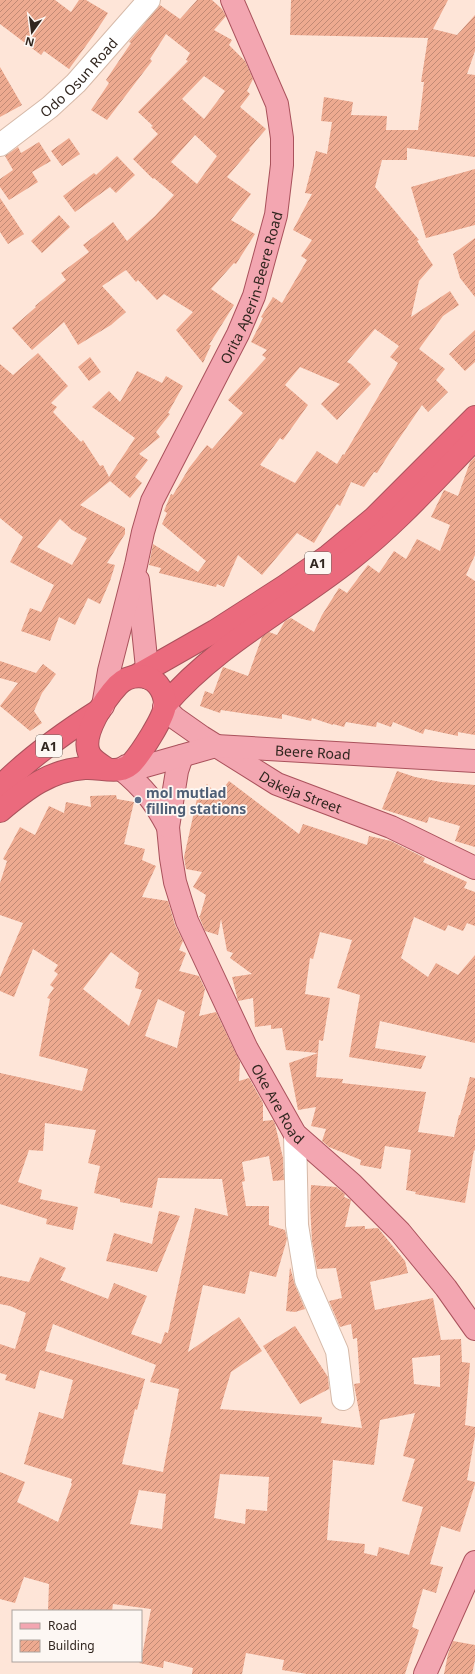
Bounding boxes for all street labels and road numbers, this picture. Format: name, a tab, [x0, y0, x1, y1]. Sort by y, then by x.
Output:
street label: Odo Osun Road	[36, 33, 121, 121]
street label: Orita Aperin-Beere Road	[215, 209, 286, 367]
road number: A1	[305, 552, 331, 574]
road number: A1	[36, 735, 62, 757]
street label: Beere Road	[275, 740, 351, 763]
street label: Dakeja Street	[256, 766, 345, 817]
street label: Oke Are Road	[248, 1060, 309, 1148]

